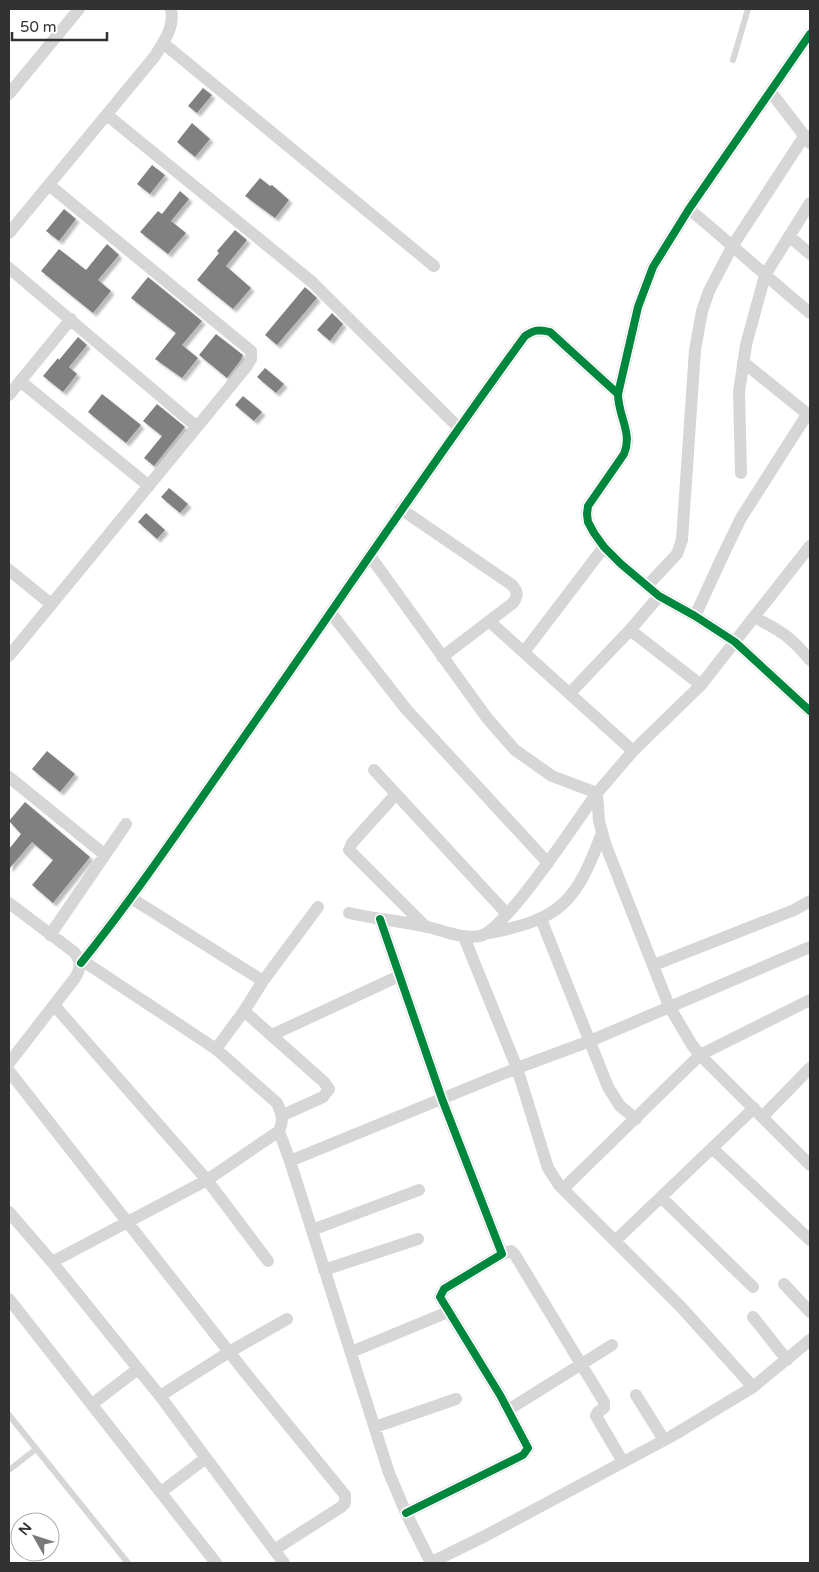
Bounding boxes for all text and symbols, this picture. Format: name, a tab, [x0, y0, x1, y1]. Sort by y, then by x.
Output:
scale bar	[12, 10, 108, 42]
text: 50 m	[20, 18, 57, 36]
north arrow	[10, 1512, 60, 1562]
text: N	[15, 1519, 35, 1539]

